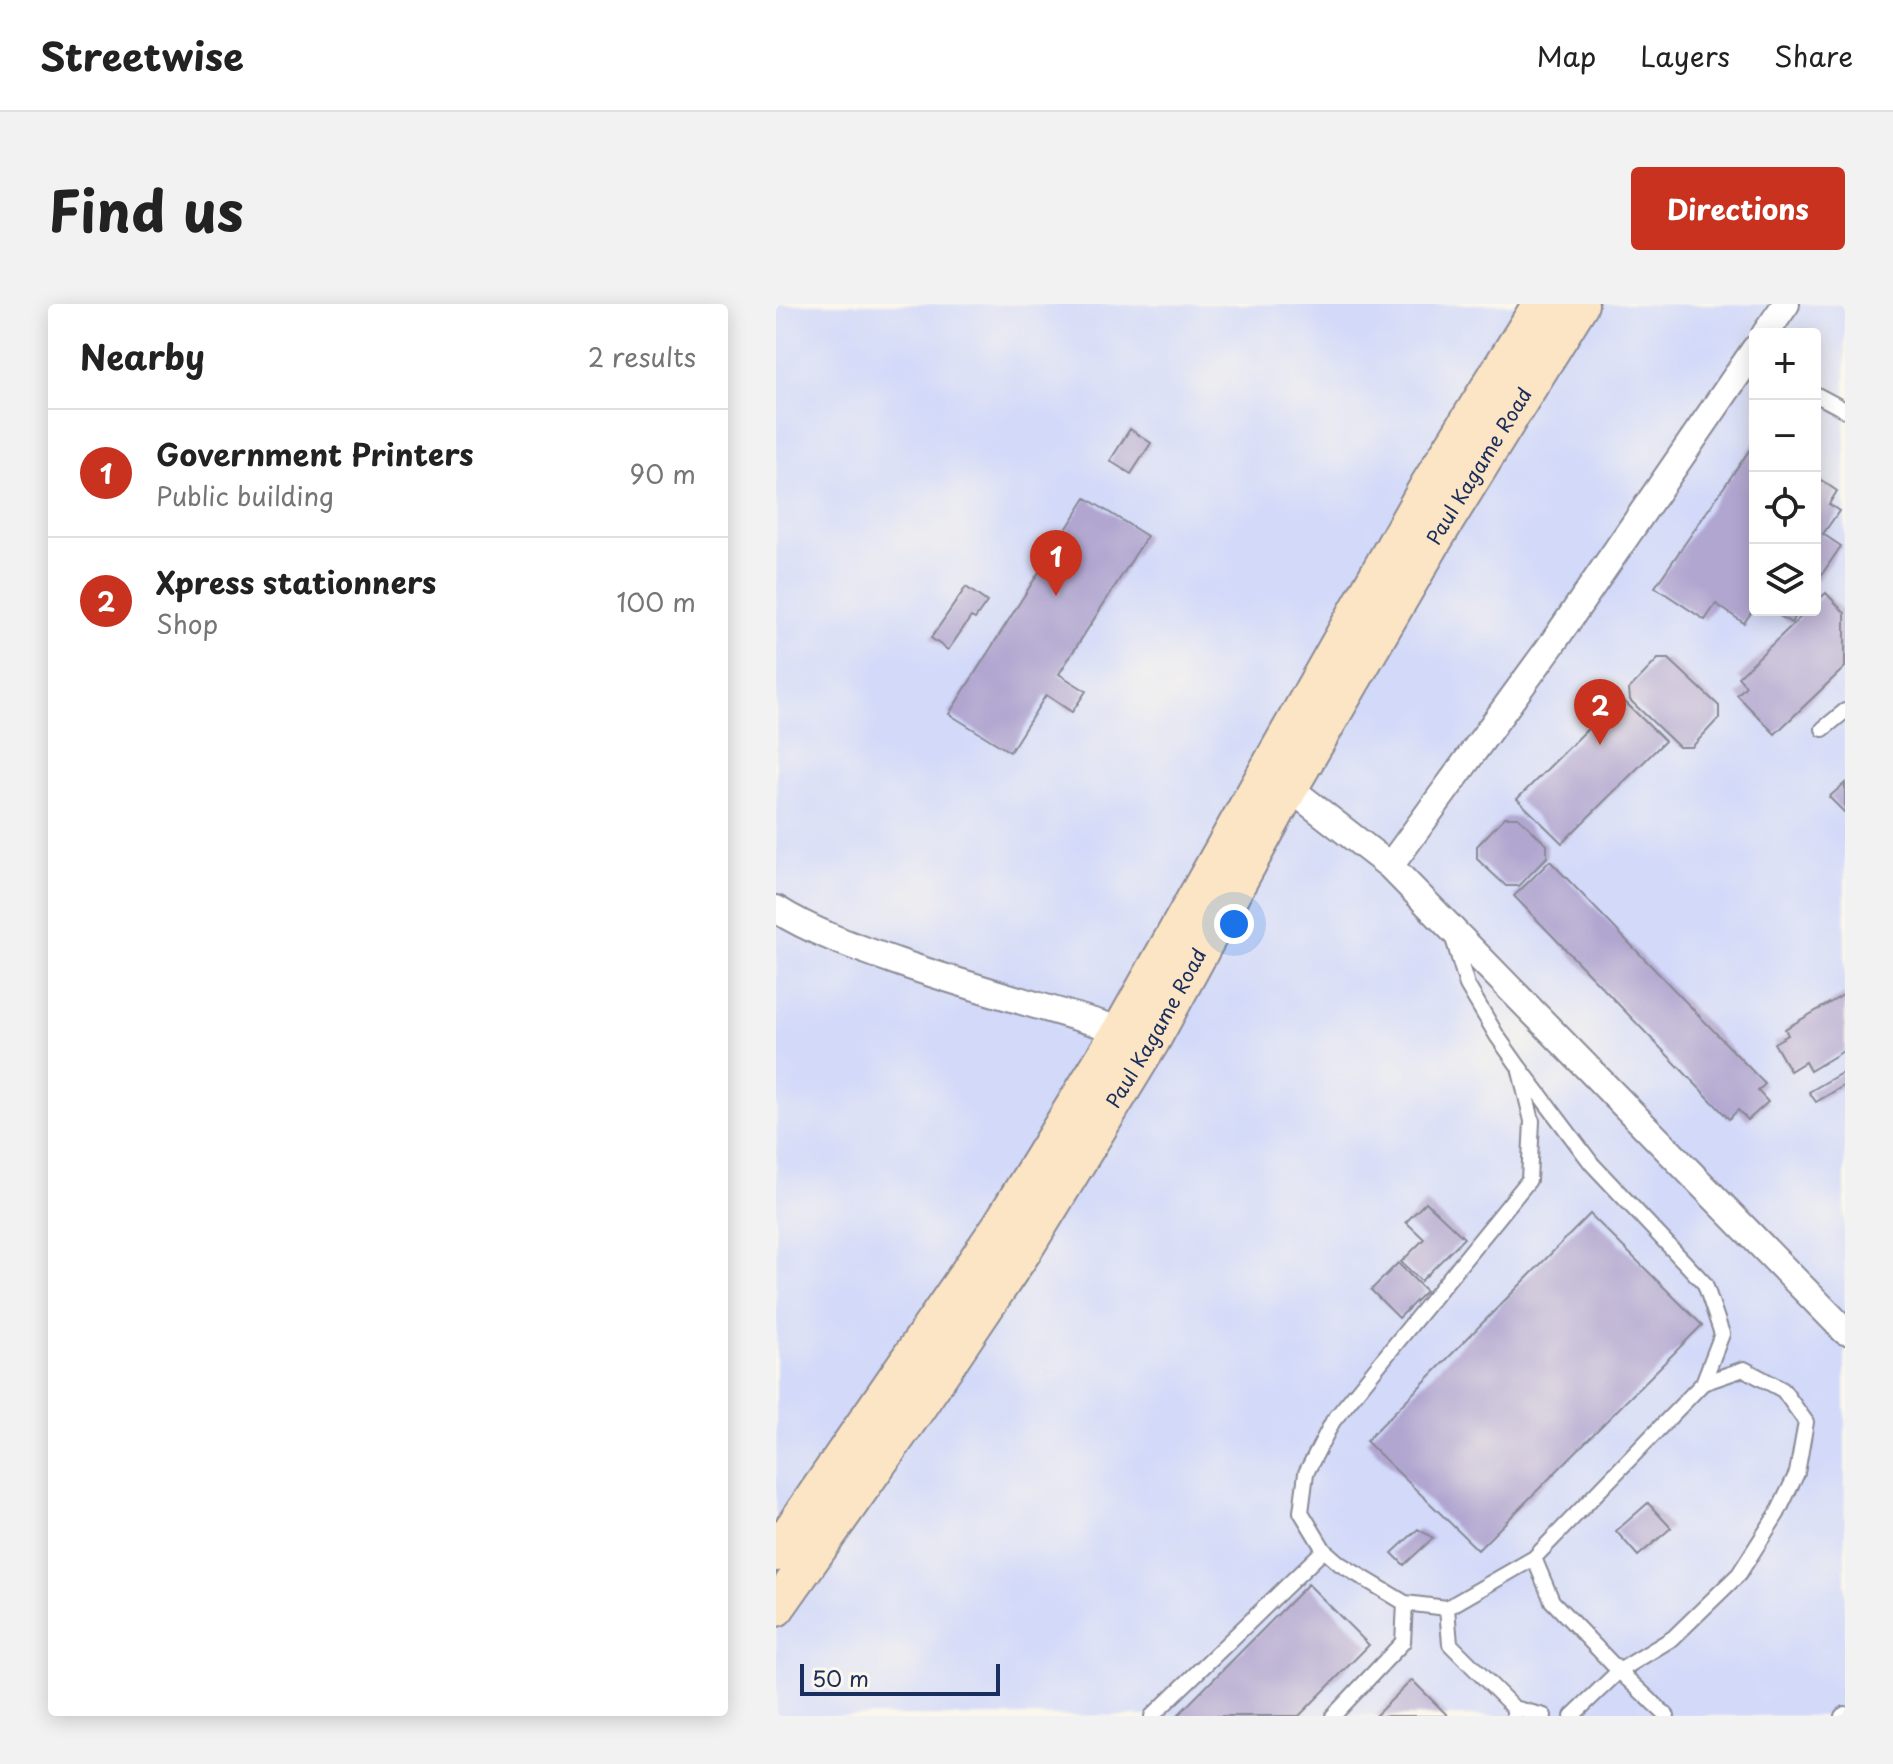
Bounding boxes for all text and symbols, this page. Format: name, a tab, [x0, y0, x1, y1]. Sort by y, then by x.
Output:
text: Streetwise	[40, 27, 244, 84]
text: Map	[1536, 34, 1596, 77]
text: Layers	[1640, 34, 1730, 77]
text: Share	[1774, 34, 1853, 77]
text: Find us	[48, 166, 244, 251]
button: Directions	[1631, 167, 1845, 250]
map controls	[1749, 328, 1821, 616]
button: +	[1749, 328, 1821, 400]
text: Nearby	[80, 330, 205, 382]
text: 2 results	[588, 337, 696, 376]
street label: Paul Kagame Road	[1418, 382, 1539, 550]
button: −	[1749, 400, 1821, 472]
text: Government Printers	[156, 431, 474, 476]
text: 1	[100, 454, 112, 493]
text: 90 m	[629, 454, 696, 493]
button: locate	[1749, 472, 1821, 544]
text: Public building	[156, 476, 334, 515]
pin: 1	[1030, 530, 1082, 596]
button: layers	[1749, 544, 1821, 616]
text: Xpress stationners	[156, 559, 436, 604]
text: 2	[97, 582, 115, 621]
text: 100 m	[616, 582, 696, 621]
text: Shop	[156, 604, 218, 643]
pin: 2	[1574, 679, 1626, 745]
your location	[1214, 904, 1254, 944]
street label: Paul Kagame Road	[1098, 942, 1213, 1113]
scale bar	[800, 1660, 1000, 1696]
text: 50 m	[812, 1661, 869, 1694]

